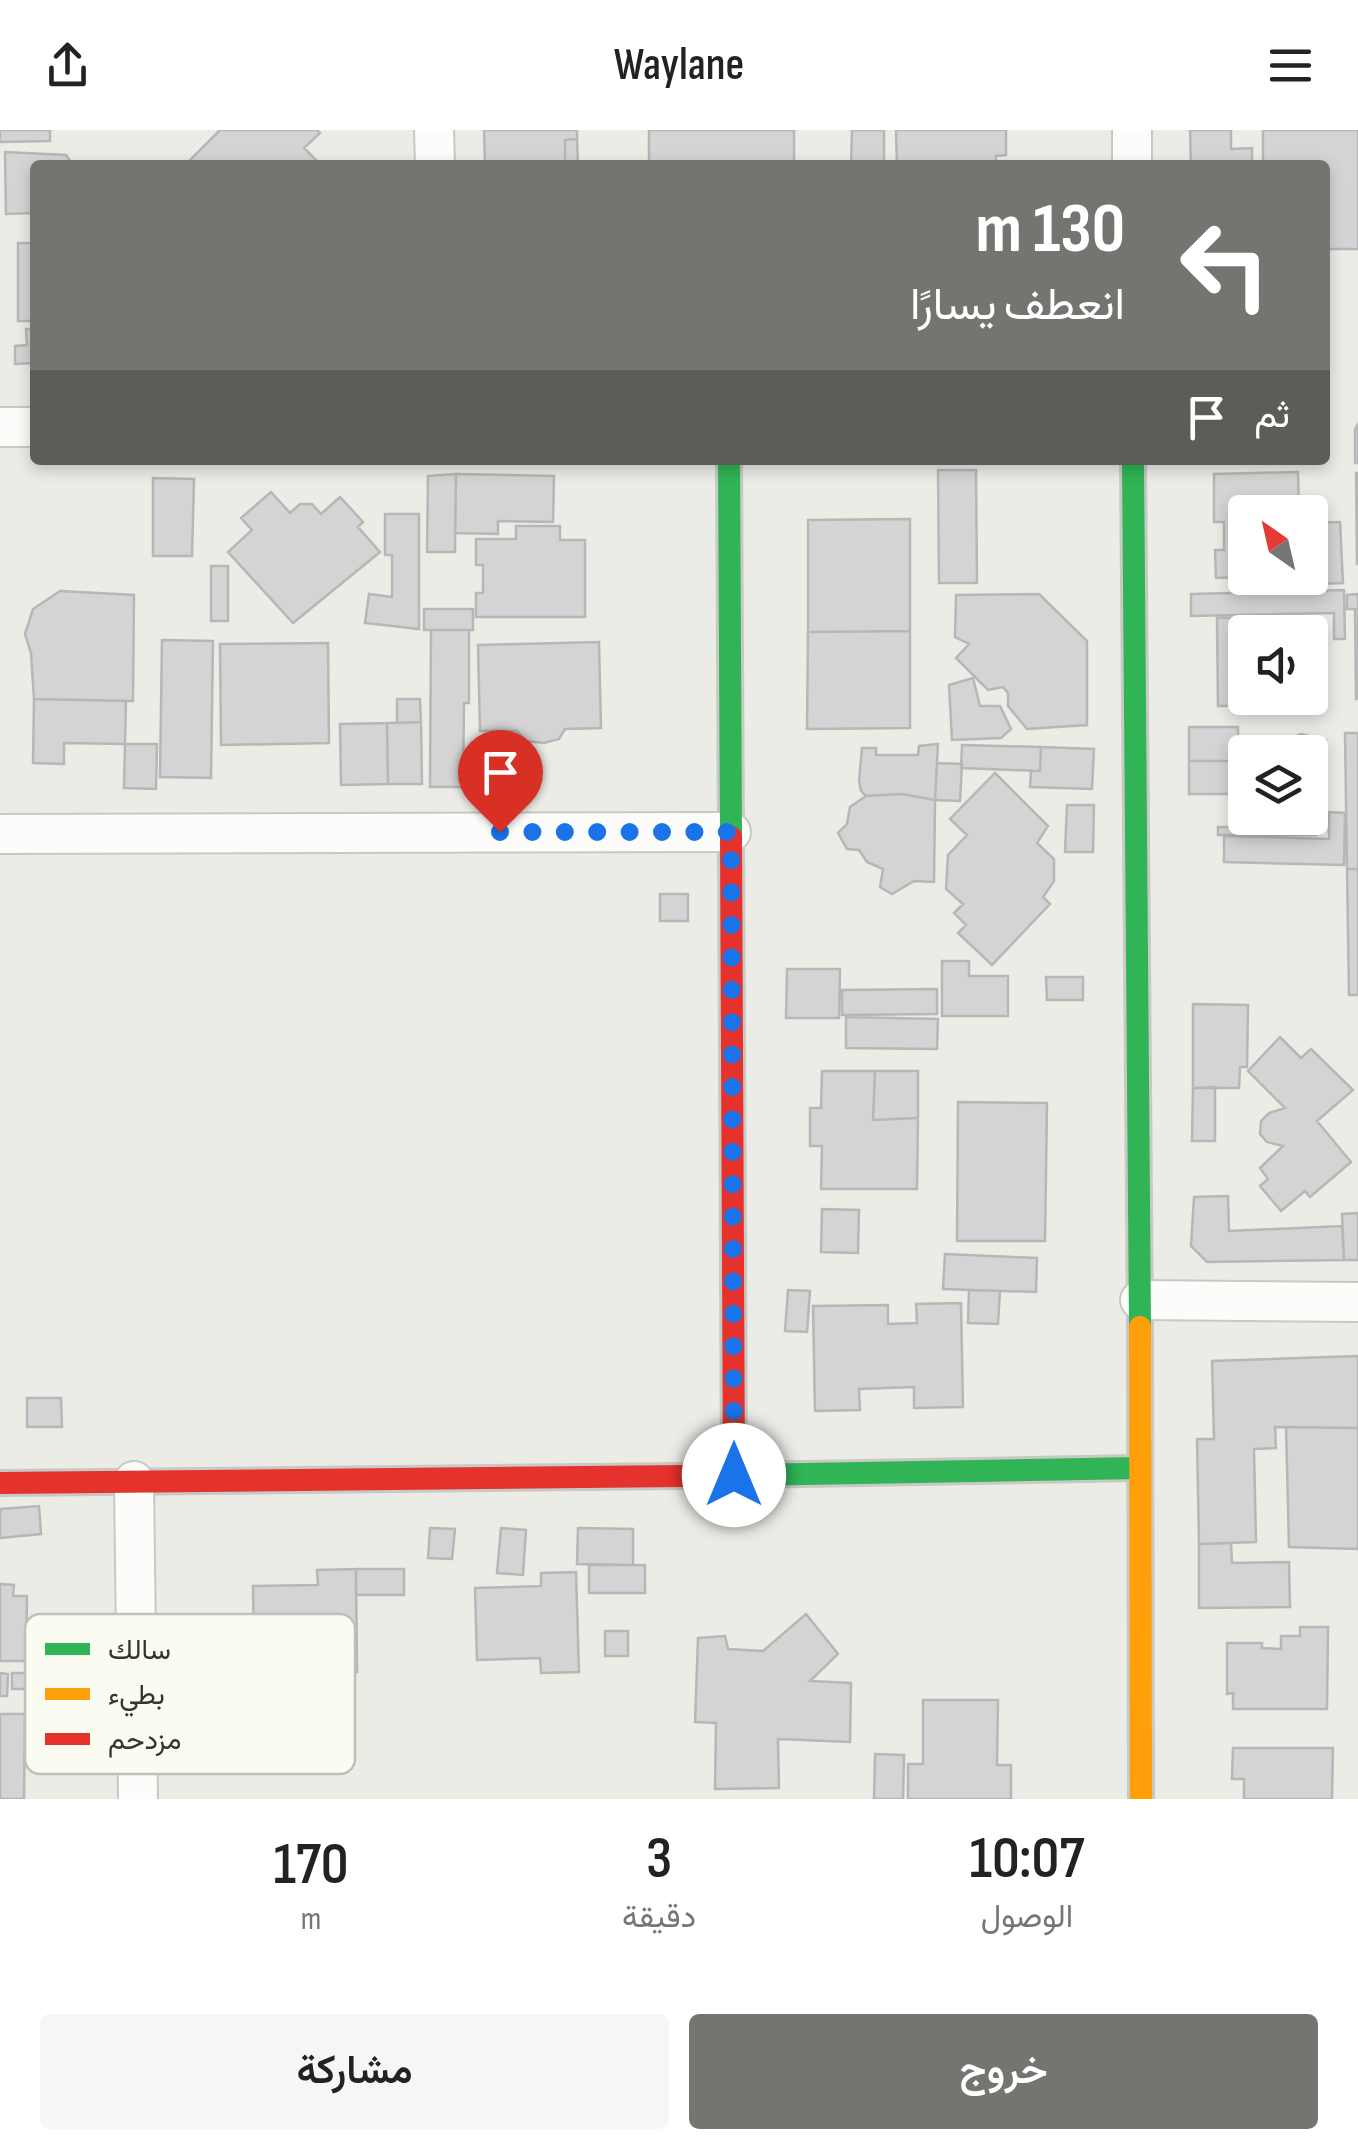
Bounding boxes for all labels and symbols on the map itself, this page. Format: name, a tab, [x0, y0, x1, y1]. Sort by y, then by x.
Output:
north arrow	[1228, 495, 1328, 595]
pin	[458, 730, 543, 833]
position arrow	[682, 1423, 786, 1527]
legend	[25, 1614, 355, 1774]
text: سالك	[108, 1634, 171, 1667]
text: بطيء	[108, 1679, 165, 1717]
text: مزدحم	[108, 1724, 181, 1758]

